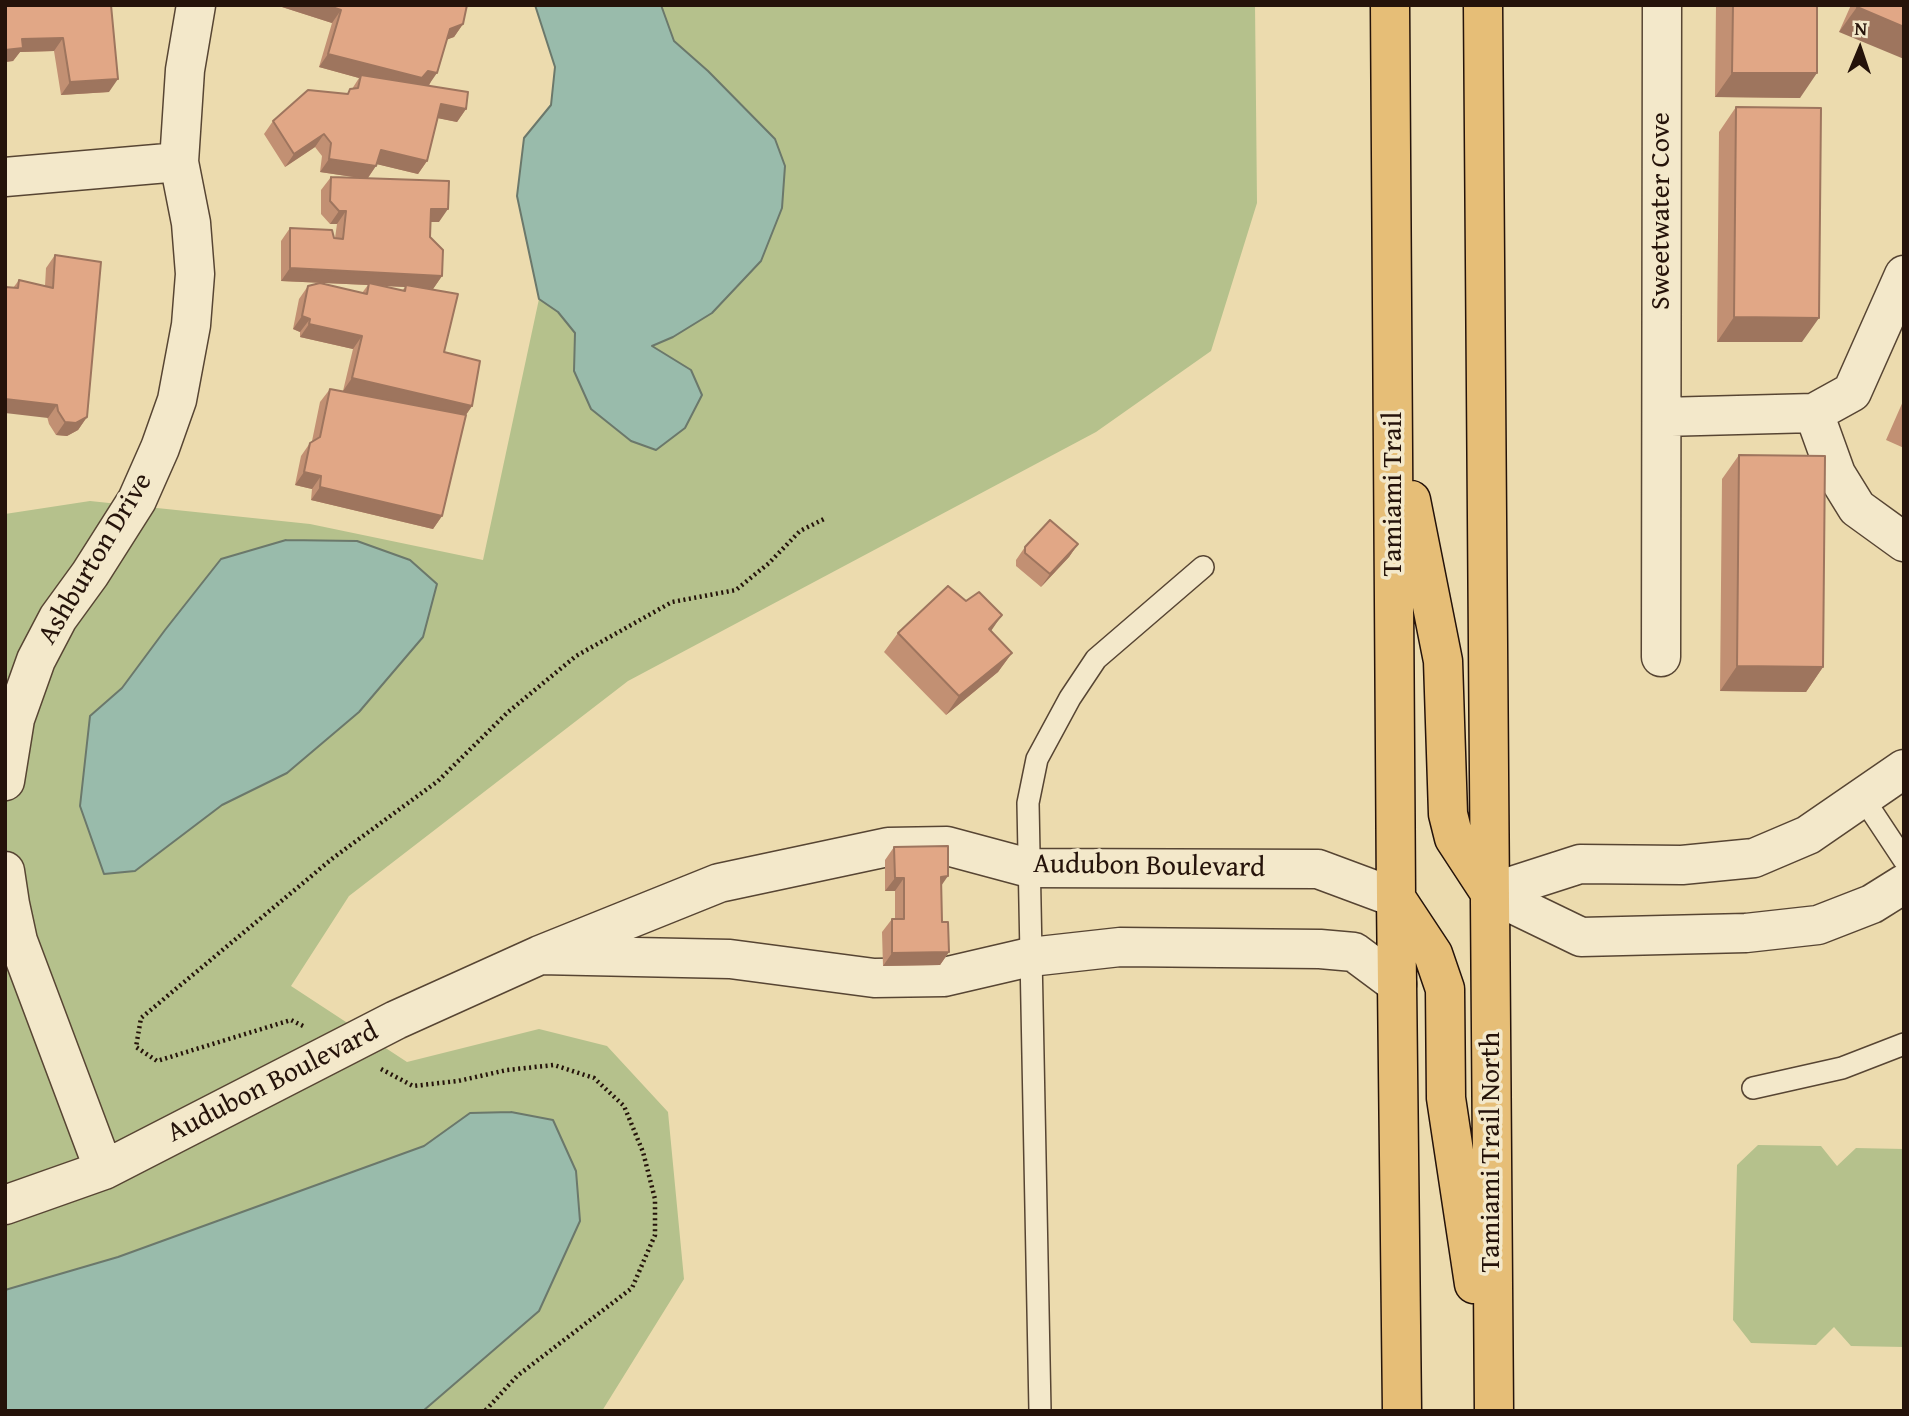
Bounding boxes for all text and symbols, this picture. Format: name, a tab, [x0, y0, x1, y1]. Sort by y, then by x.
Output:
north arrow	[1825, 14, 1895, 84]
text: N	[1854, 14, 1868, 42]
street label: Sweetwater Cove	[1645, 112, 1679, 310]
street label: Tamiami Trail	[1377, 412, 1411, 576]
street label: Ashburton Drive	[32, 467, 160, 651]
street label: Audubon Boulevard	[1033, 848, 1265, 886]
street label: Audubon Boulevard	[162, 1015, 384, 1151]
street label: Tamiami Trail North	[1475, 1032, 1509, 1272]

